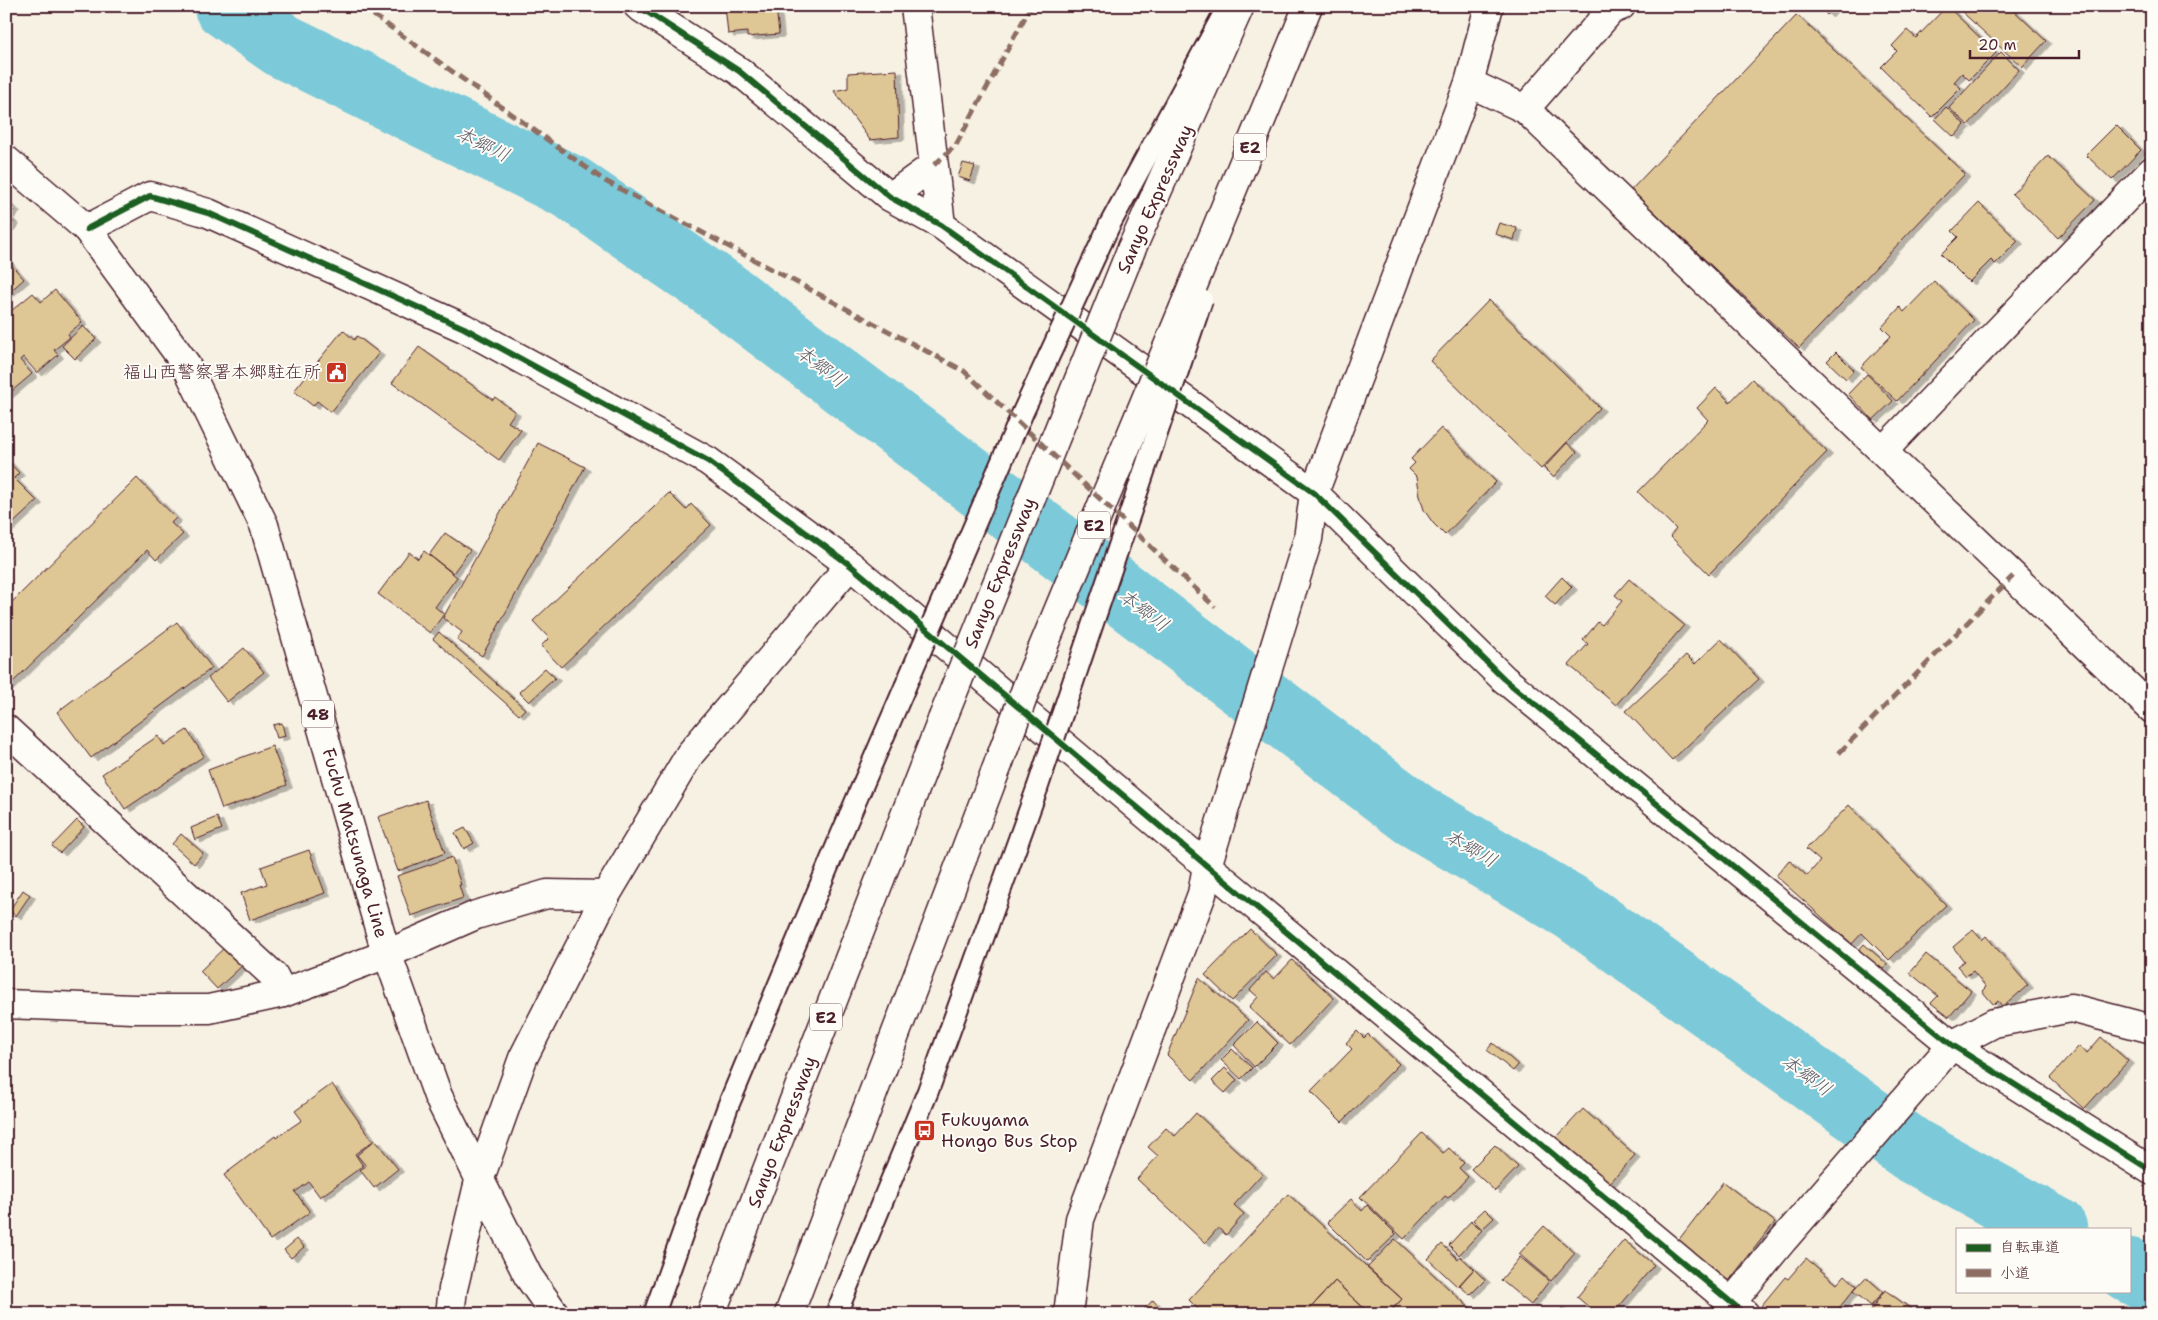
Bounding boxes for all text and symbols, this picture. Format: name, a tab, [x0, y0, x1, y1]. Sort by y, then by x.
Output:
scale bar	[1970, 28, 2079, 60]
text: 20 m	[1978, 35, 2017, 55]
water label: 本郷川	[452, 120, 514, 168]
street label: Sanyo Expressway	[1111, 121, 1199, 277]
road number: E2	[1234, 134, 1266, 160]
water label: 本郷川	[791, 339, 851, 393]
place label: 福山西警察署本郷駐在所	[123, 360, 321, 384]
public building icon: 福山西警察署本郷駐在所	[325, 360, 349, 384]
street label: Sanyo Expressway	[959, 494, 1041, 652]
road number: E2	[1078, 512, 1110, 538]
water label: 本郷川	[1114, 583, 1174, 637]
road number: 48	[302, 701, 334, 728]
street label: Fuchu Matsunaga Line	[316, 745, 394, 941]
water label: 本郷川	[1440, 823, 1502, 873]
road number: E2	[810, 1004, 842, 1030]
water label: 本郷川	[1777, 1048, 1837, 1102]
street label: Sanyo Expressway	[742, 1053, 822, 1211]
place label: Fukuyama Hongo Bus Stop	[941, 1108, 1078, 1153]
bus stop icon: Fukuyama Hongo Bus Stop	[913, 1118, 937, 1142]
legend	[1956, 1228, 2130, 1292]
text: 自転車道	[2000, 1237, 2060, 1257]
text: 小道	[2000, 1263, 2030, 1283]

